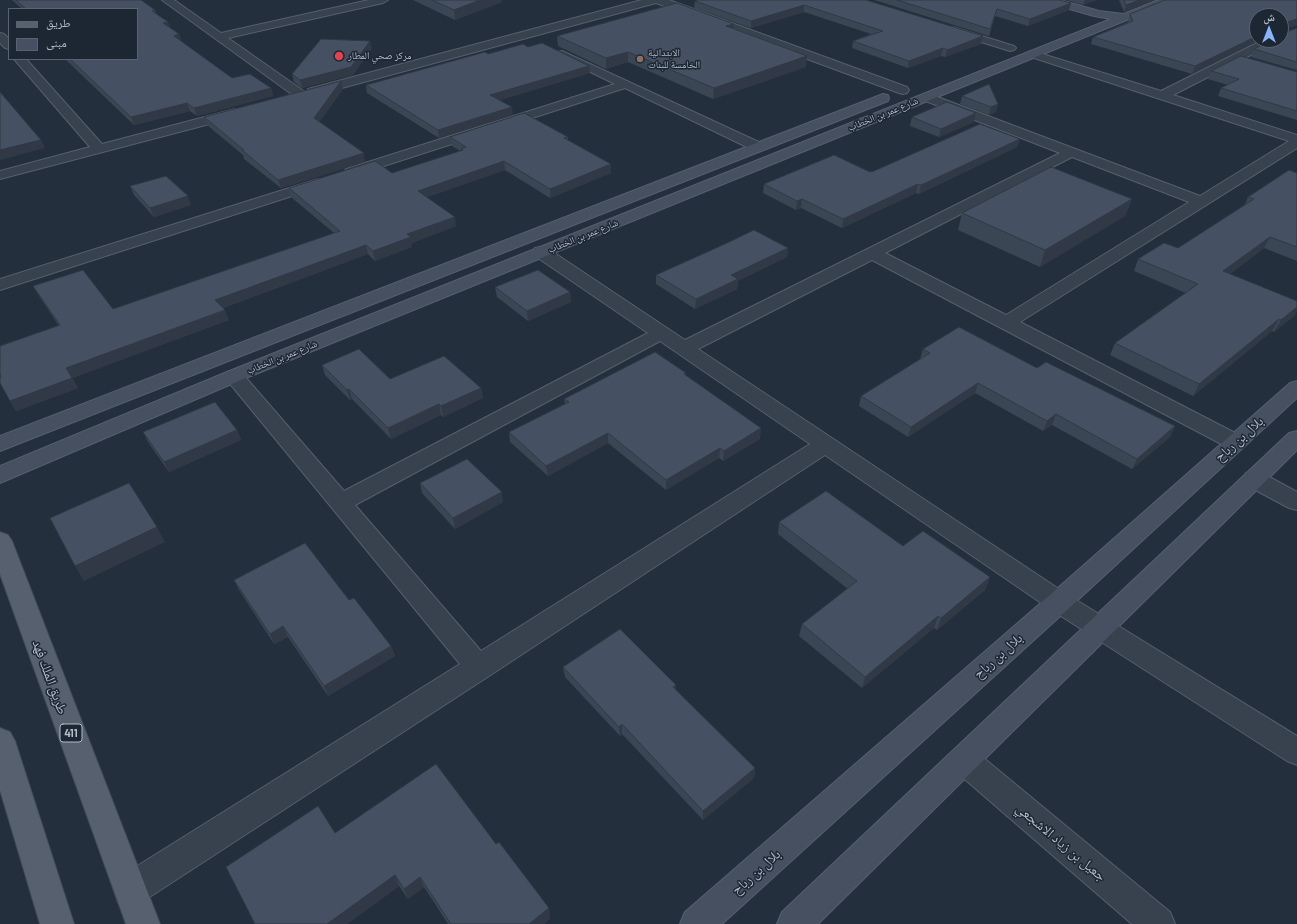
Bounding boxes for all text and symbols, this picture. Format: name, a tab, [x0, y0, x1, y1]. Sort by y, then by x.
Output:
legend	[8, 8, 138, 60]
north arrow	[1249, 8, 1289, 48]
text: ش	[1263, 10, 1275, 23]
text: طريق	[46, 15, 71, 29]
text: مبنى	[46, 35, 67, 49]
place label: الابتدائية الخامسة للبنات	[648, 47, 700, 70]
marker: مركز صحي المطار	[333, 50, 345, 62]
place label: مركز صحي المطار	[348, 50, 411, 62]
marker: الابتدائية الخامسة للبنات	[635, 54, 645, 64]
street label: شارع عمر بن الخطاب	[846, 94, 920, 134]
street label: شارع عمر بن الخطاب	[546, 216, 620, 256]
street label: شارع عمر بن الخطاب	[245, 337, 319, 377]
street label: بلال بن رباح	[1211, 413, 1267, 465]
street label: بلال بن رباح	[970, 630, 1026, 682]
street label: طريق الملك فهد	[29, 638, 71, 716]
road number: 411	[60, 724, 82, 742]
street label: جعيل بن زياد الاشجعي	[1012, 799, 1110, 885]
street label: بلال بن رباح	[728, 846, 784, 898]

